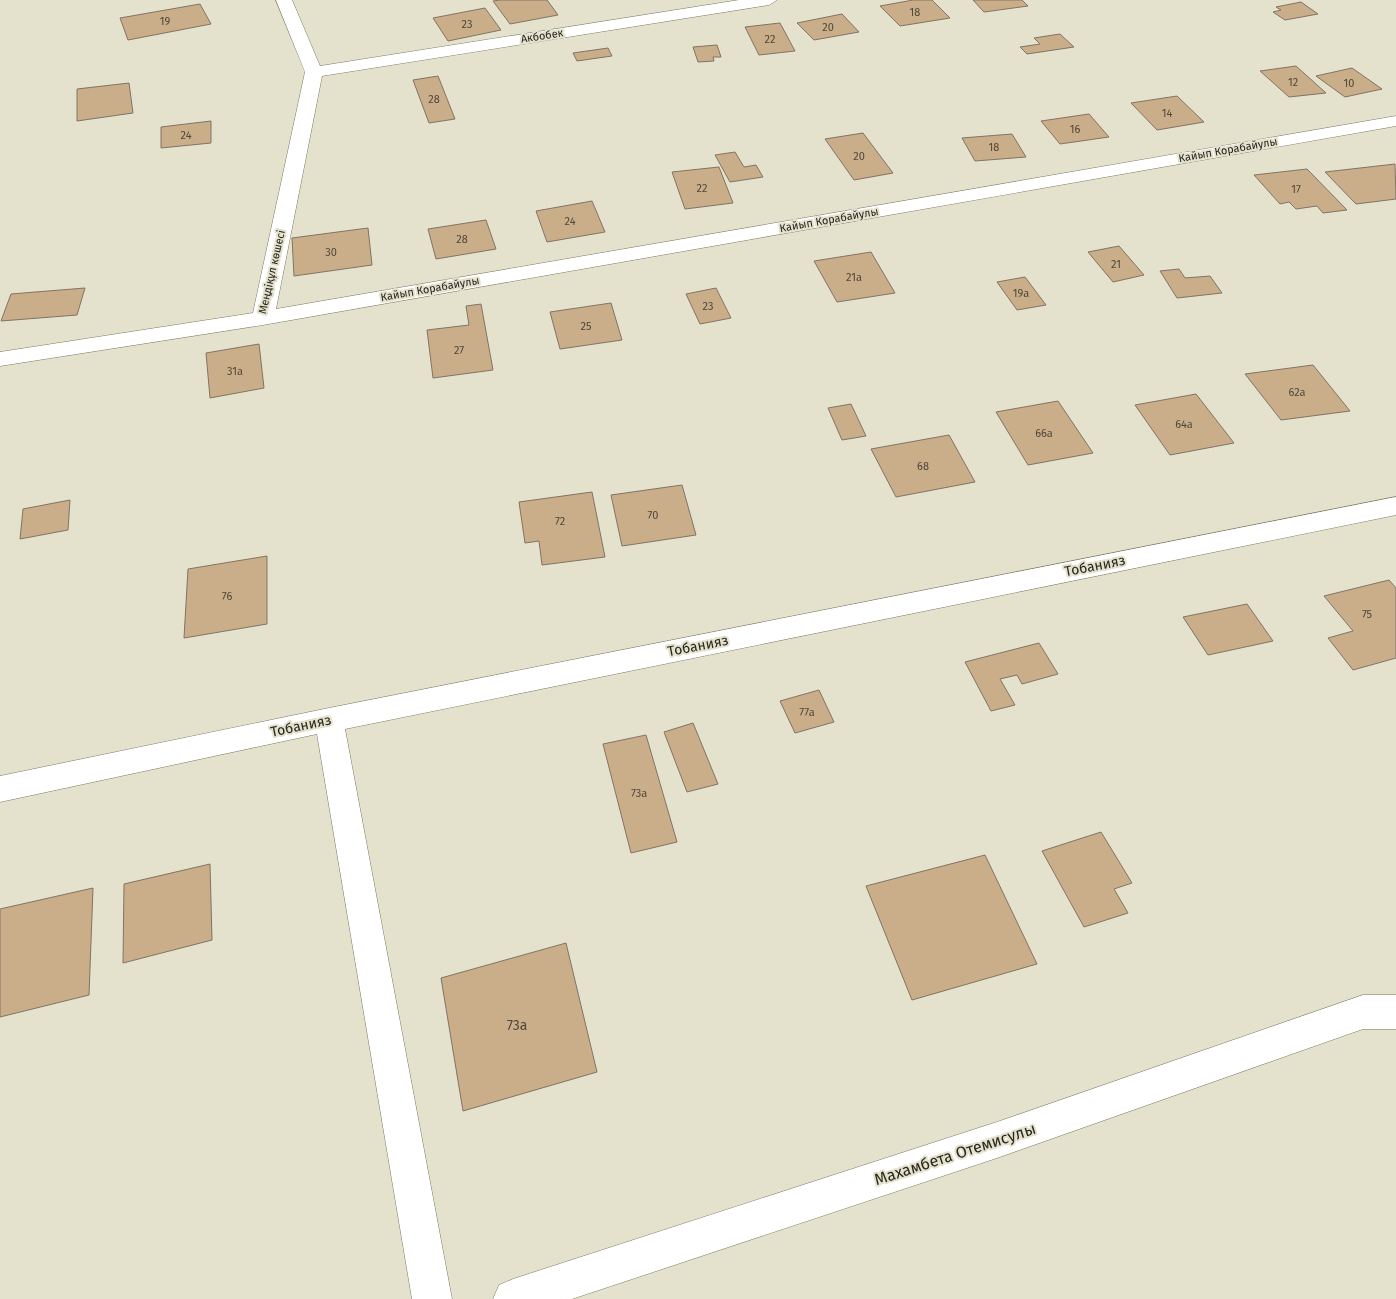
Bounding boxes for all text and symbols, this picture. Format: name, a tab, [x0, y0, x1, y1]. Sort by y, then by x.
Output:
house number: 18	[910, 6, 920, 19]
house number: 19	[160, 15, 170, 28]
house number: 23	[462, 18, 472, 31]
house number: 20	[822, 21, 834, 34]
street label: Акбобек	[520, 26, 564, 46]
house number: 22	[765, 33, 775, 46]
house number: 12	[1288, 76, 1298, 89]
house number: 10	[1344, 77, 1354, 90]
house number: 28	[428, 93, 440, 106]
house number: 14	[1162, 107, 1172, 120]
house number: 16	[1070, 123, 1080, 136]
house number: 24	[181, 129, 192, 142]
street label: Кайып Корабайулы	[1178, 135, 1278, 165]
house number: 18	[989, 141, 999, 154]
house number: 20	[853, 150, 865, 163]
house number: 22	[697, 182, 707, 195]
house number: 17	[1291, 183, 1301, 196]
street label: Кайып Корабайулы	[779, 205, 879, 235]
house number: 24	[565, 215, 576, 228]
street label: Меңдіқұл көшесі	[256, 229, 288, 315]
house number: 28	[456, 233, 468, 246]
house number: 30	[325, 246, 337, 259]
house number: 21	[1111, 258, 1121, 271]
house number: 21а	[846, 271, 862, 284]
street label: Кайып Корабайулы	[380, 274, 480, 304]
house number: 19а	[1013, 287, 1029, 300]
house number: 23	[703, 300, 713, 313]
house number: 25	[581, 320, 592, 333]
house number: 27	[454, 344, 464, 357]
house number: 31а	[227, 365, 243, 378]
house number: 62а	[1288, 386, 1306, 399]
house number: 64а	[1175, 418, 1193, 431]
house number: 66а	[1035, 427, 1053, 440]
house number: 68	[917, 460, 929, 473]
house number: 70	[648, 509, 658, 522]
house number: 72	[555, 515, 565, 528]
street label: Тобанияз	[1063, 552, 1127, 580]
house number: 76	[222, 590, 232, 603]
house number: 75	[1362, 608, 1373, 621]
street label: Тобанияз	[666, 632, 730, 660]
house number: 77а	[799, 706, 815, 719]
street label: Тобанияз	[269, 711, 333, 741]
house number: 73а	[631, 787, 647, 800]
house number: 73а	[507, 1017, 527, 1034]
street label: Махамбета Отемисулы	[872, 1119, 1038, 1189]

